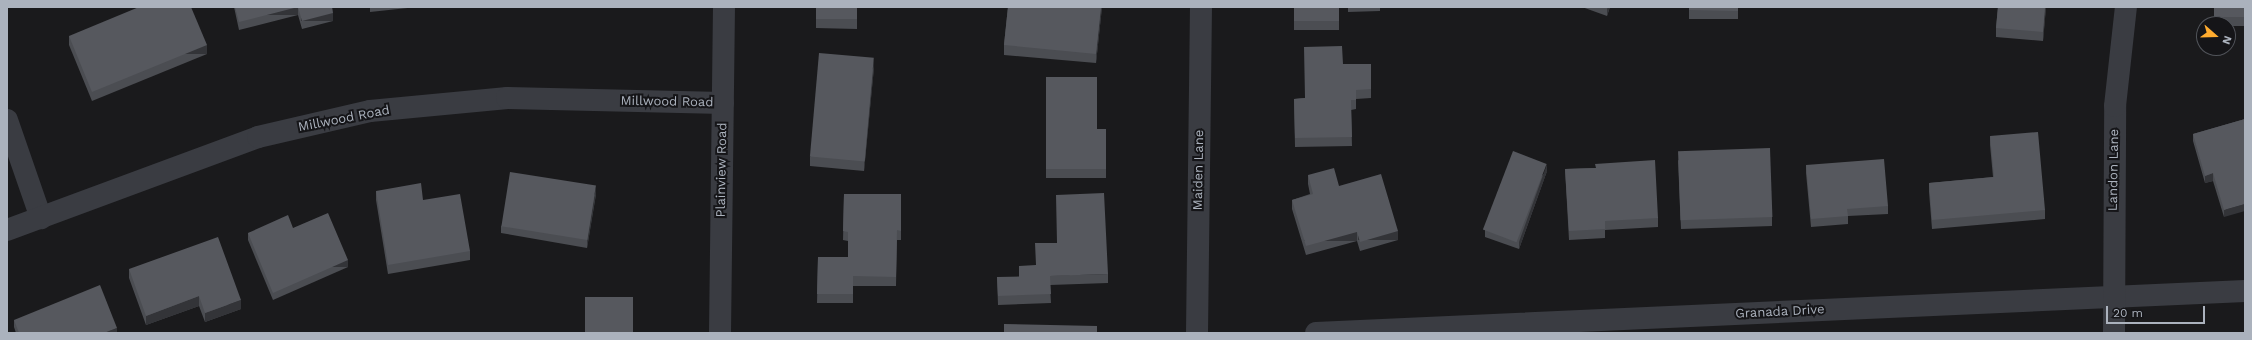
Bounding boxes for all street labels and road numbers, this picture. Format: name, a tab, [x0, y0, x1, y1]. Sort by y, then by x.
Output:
street label: Millwood Road	[620, 93, 714, 111]
street label: Millwood Road	[297, 102, 391, 136]
street label: Plainview Road	[713, 122, 731, 218]
street label: Landon Lane	[2105, 129, 2123, 211]
street label: Maiden Lane	[1190, 130, 1208, 210]
street label: Granada Drive	[1735, 302, 1825, 322]

